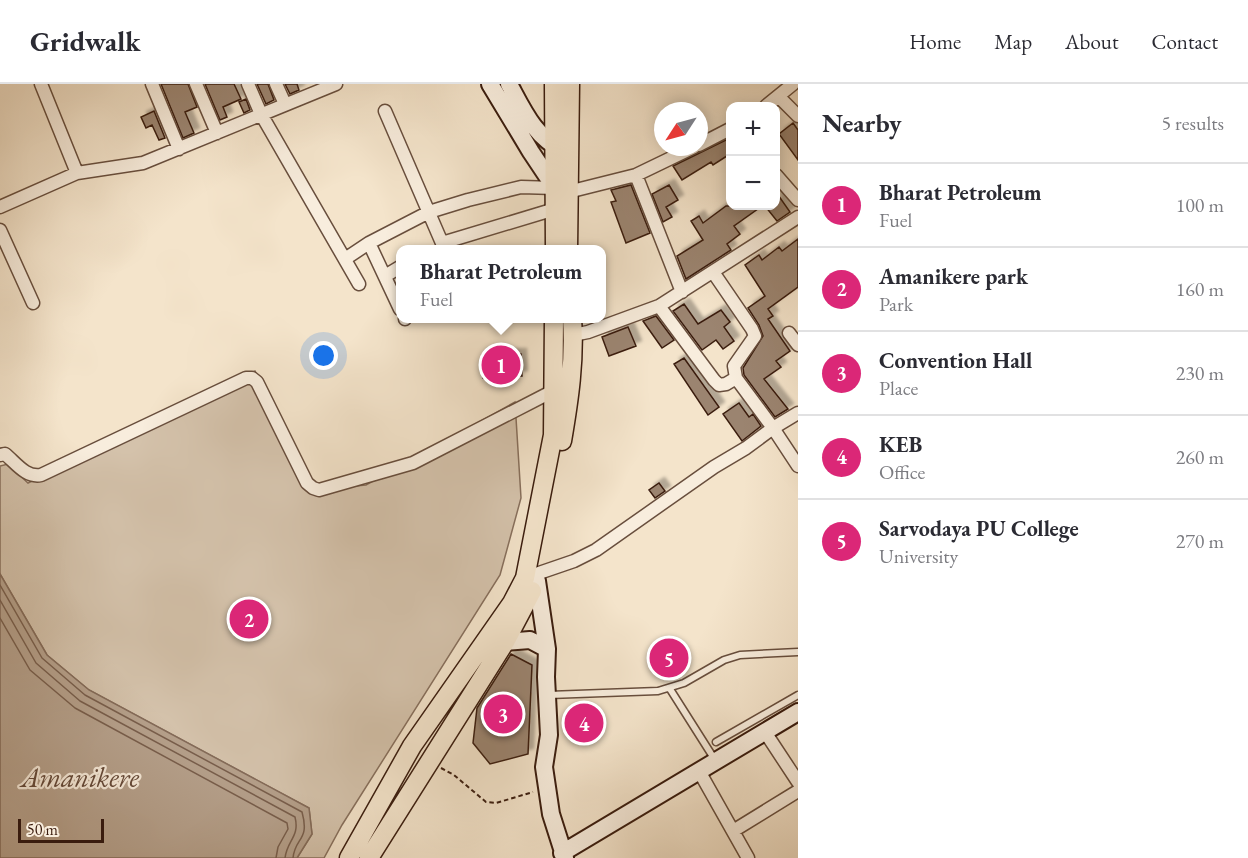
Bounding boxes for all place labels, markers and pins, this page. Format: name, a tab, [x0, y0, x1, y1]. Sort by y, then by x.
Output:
pin: 1	[482, 342, 520, 388]
pin: 2	[230, 596, 268, 642]
pin: 5	[650, 636, 688, 680]
pin: 3	[484, 692, 522, 736]
pin: 4	[564, 700, 604, 746]

